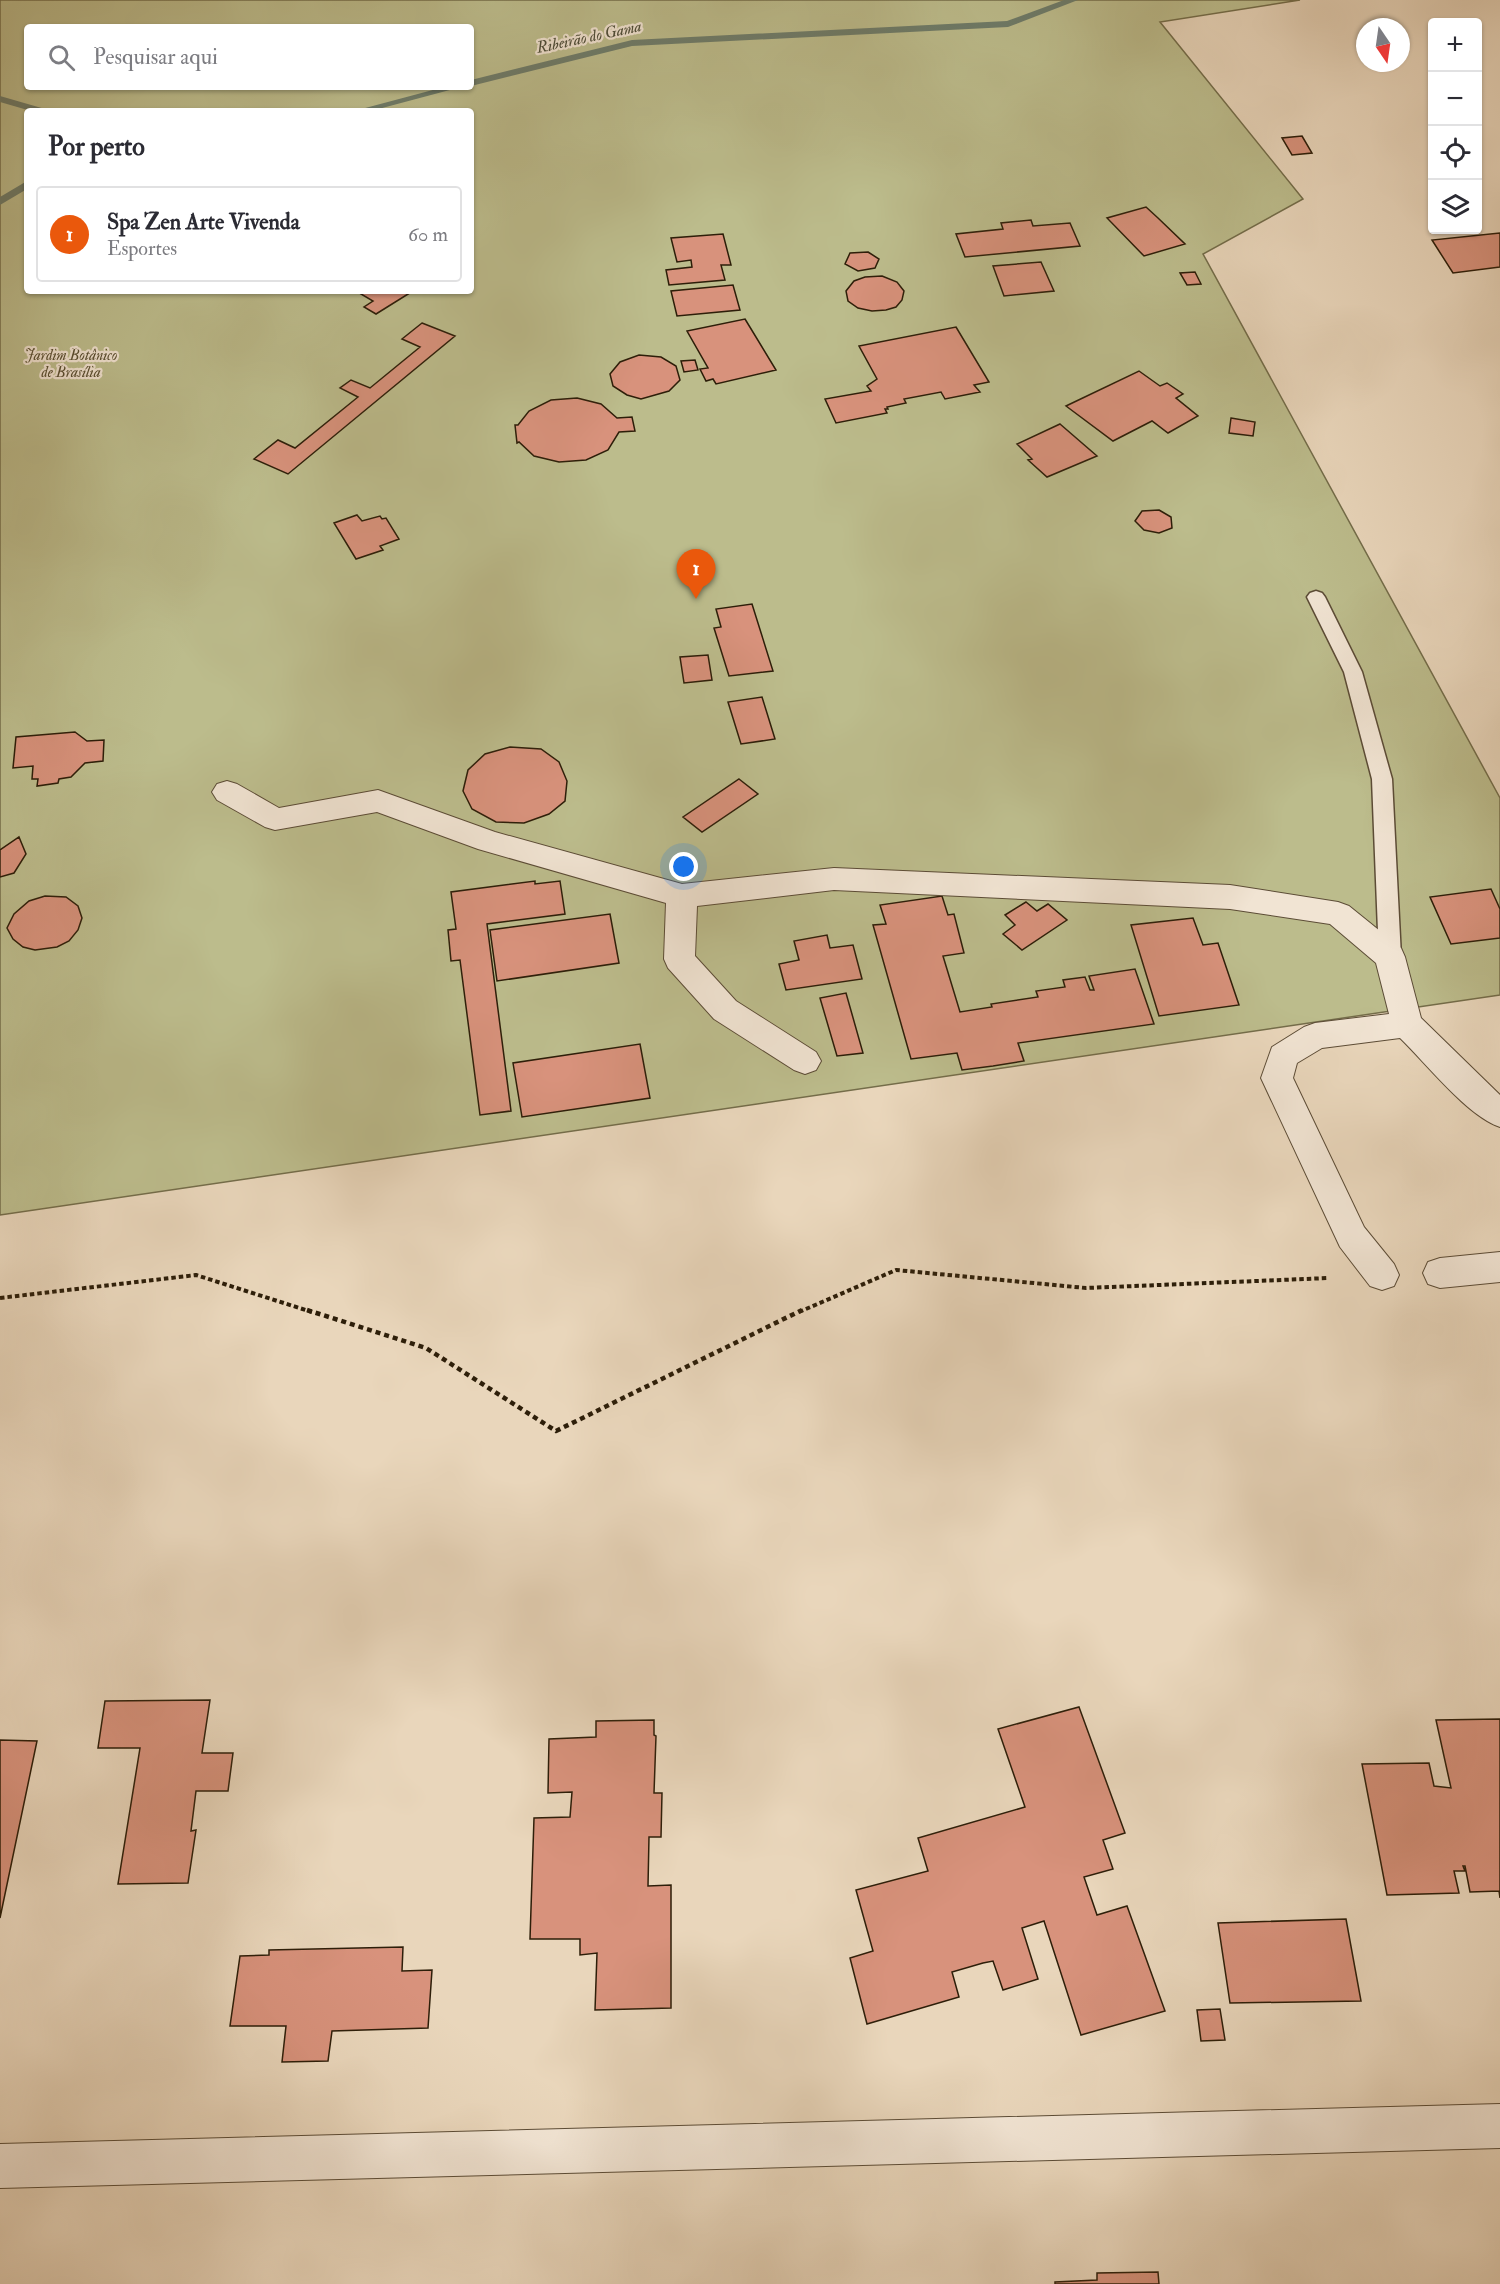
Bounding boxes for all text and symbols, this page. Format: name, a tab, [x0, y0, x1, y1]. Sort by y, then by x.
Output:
water label: Ribeirão do Gama	[534, 16, 643, 58]
north arrow	[1356, 18, 1410, 72]
map controls	[1428, 18, 1482, 234]
button: +	[1428, 18, 1482, 72]
search box	[24, 24, 474, 90]
icon: search	[45, 41, 78, 74]
text: Pesquisar aqui	[93, 43, 218, 71]
button: −	[1428, 72, 1482, 126]
button: locate	[1428, 126, 1482, 180]
text: Por perto	[48, 131, 145, 163]
button: layers	[1428, 180, 1482, 234]
text: Spa Zen Arte Vivenda	[107, 208, 300, 236]
text: 1	[66, 222, 73, 247]
text: 60 m	[408, 222, 448, 247]
text: Esportes	[107, 236, 177, 261]
park label: Jardim Botânico de Brasília	[25, 346, 117, 382]
pin: 1	[676, 550, 716, 599]
your location	[669, 852, 698, 881]

